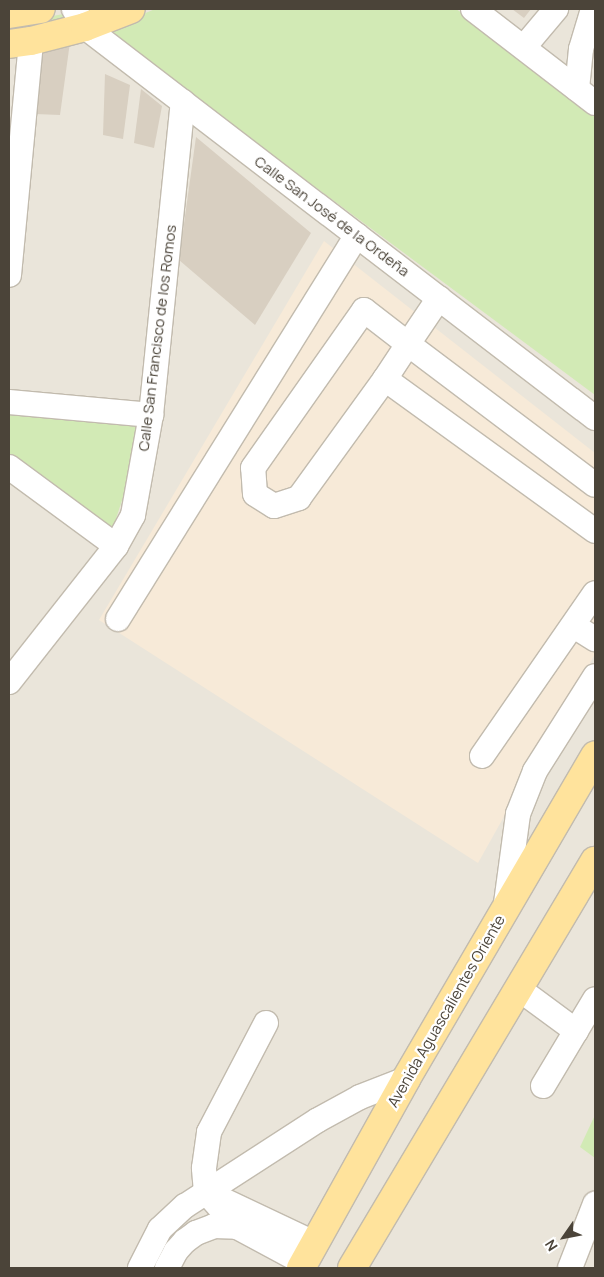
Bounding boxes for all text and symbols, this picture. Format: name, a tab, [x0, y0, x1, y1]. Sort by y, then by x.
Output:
street label: Calle San José de la Ordeña	[251, 152, 413, 280]
street label: Calle San Francisco de los Romos	[134, 224, 180, 452]
street label: Avenida Aguascalientes Oriente	[383, 912, 509, 1110]
north arrow	[539, 1212, 589, 1262]
text: N	[540, 1236, 562, 1255]

